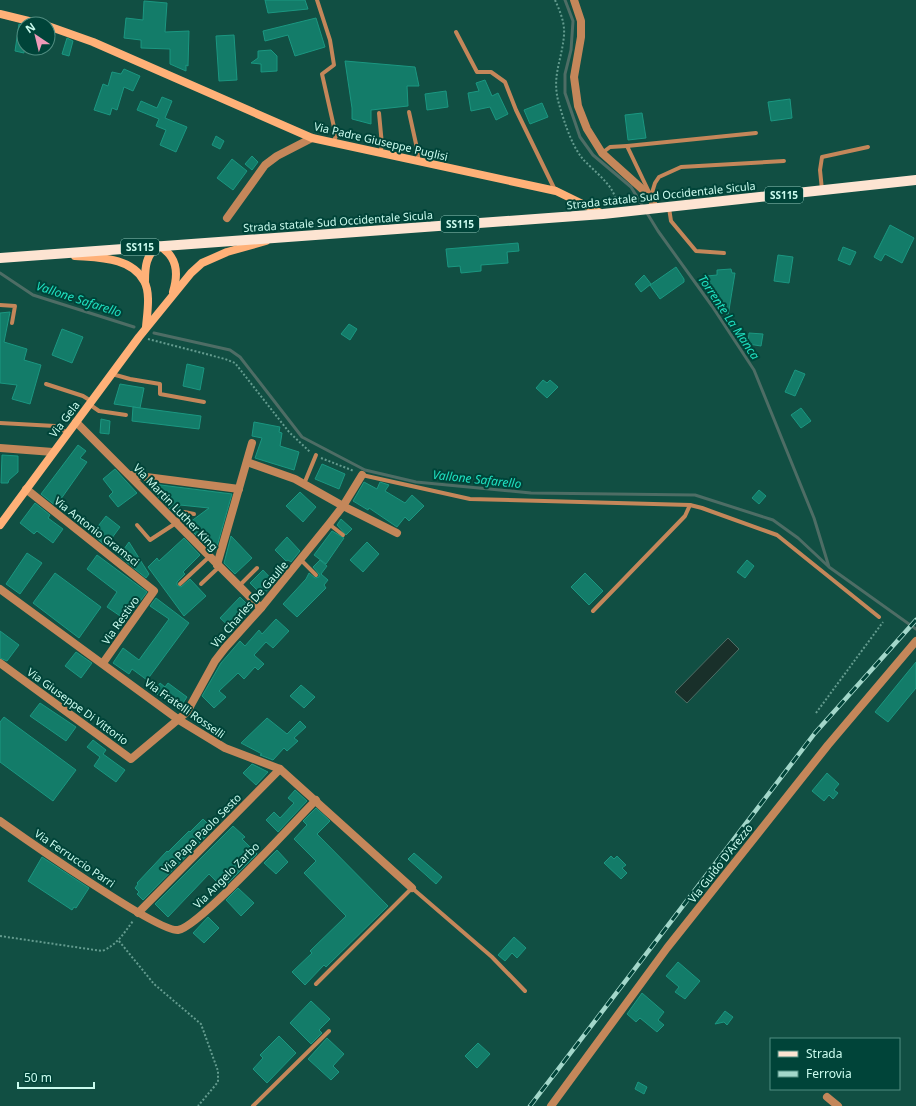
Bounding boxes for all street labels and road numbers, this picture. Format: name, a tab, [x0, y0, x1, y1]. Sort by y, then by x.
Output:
street label: Via Padre Giuseppe Puglisi	[312, 118, 450, 164]
street label: Strada statale Sud Occidentale Sicula	[566, 178, 756, 212]
road number: SS115	[765, 187, 803, 203]
street label: Strada statale Sud Occidentale Sicula	[243, 207, 433, 235]
road number: SS115	[441, 216, 479, 232]
road number: SS115	[121, 239, 159, 255]
street label: Via Gela	[45, 398, 83, 440]
street label: Via Martin Luther King	[130, 460, 222, 554]
street label: Via Antonio Gramsci	[51, 493, 143, 569]
street label: Via Charles De Gaulle	[207, 558, 291, 650]
street label: Via Restivo	[98, 593, 142, 647]
street label: Via Giuseppe Di Vittorio	[24, 664, 132, 748]
street label: Via Fratelli Rosselli	[142, 675, 228, 741]
street label: Via Papa Paolo Sesto	[158, 790, 244, 876]
street label: Via Guido D'Arezzo	[684, 820, 756, 906]
street label: Via Ferruccio Parri	[32, 826, 118, 890]
street label: Via Angelo Zarbo	[190, 838, 263, 911]

